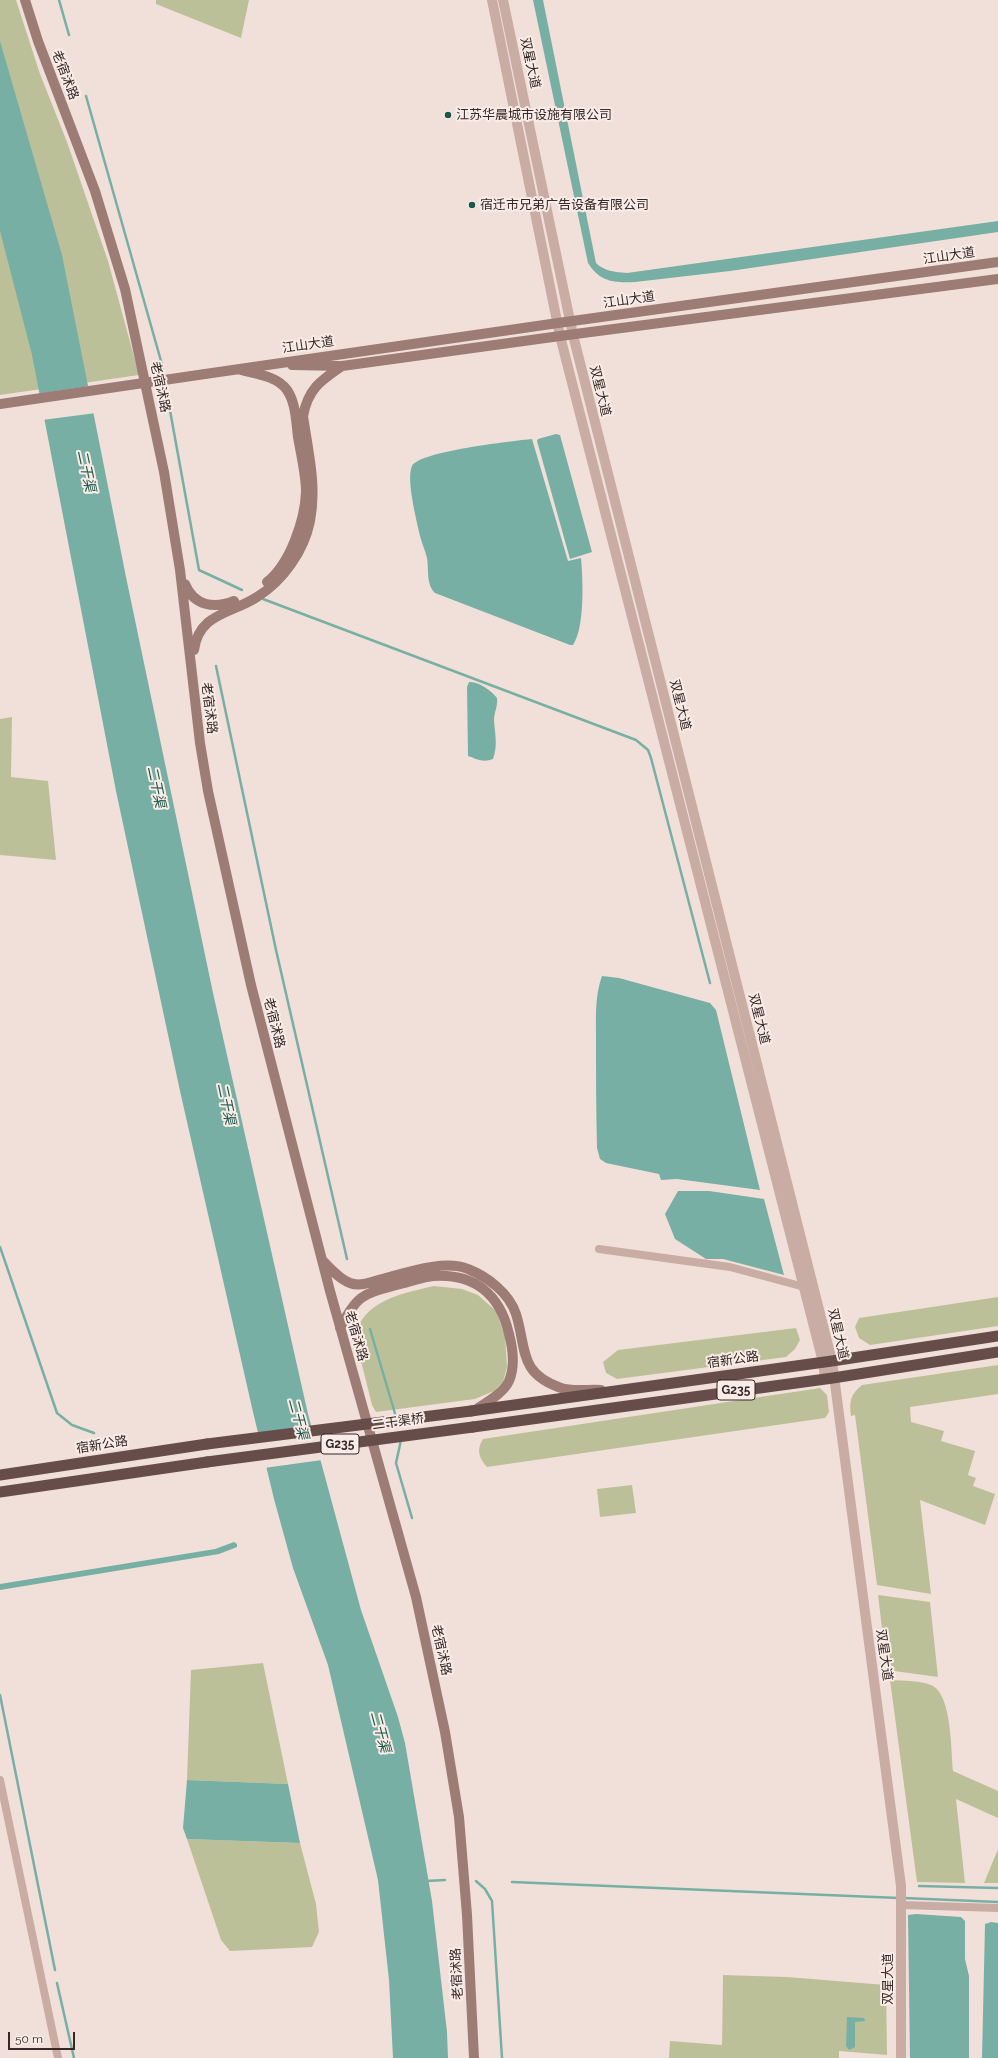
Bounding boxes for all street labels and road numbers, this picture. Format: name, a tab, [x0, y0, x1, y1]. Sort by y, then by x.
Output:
street label: 双星大道	[517, 36, 543, 90]
street label: 老宿沭路	[48, 48, 82, 102]
street label: 江山大道	[922, 245, 976, 267]
street label: 江山大道	[602, 289, 656, 311]
street label: 江山大道	[281, 334, 335, 356]
street label: 老宿沭路	[147, 360, 173, 414]
street label: 双星大道	[586, 364, 614, 418]
street label: 双星大道	[666, 678, 694, 732]
street label: 老宿沭路	[198, 681, 220, 735]
street label: 双星大道	[745, 992, 773, 1046]
street label: 老宿沭路	[260, 996, 288, 1050]
street label: 双星大道	[825, 1307, 851, 1361]
street label: 老宿沭路	[341, 1309, 371, 1363]
street label: 宿新公路	[706, 1349, 760, 1371]
road number: G235	[717, 1380, 755, 1400]
street label: 二干渠桥	[371, 1411, 425, 1433]
street label: 宿新公路	[75, 1433, 129, 1457]
road number: G235	[321, 1434, 359, 1454]
street label: 老宿沭路	[428, 1623, 454, 1677]
street label: 双星大道	[873, 1628, 895, 1682]
street label: 老宿沭路	[448, 1948, 466, 2000]
street label: 双星大道	[880, 1953, 896, 2005]

